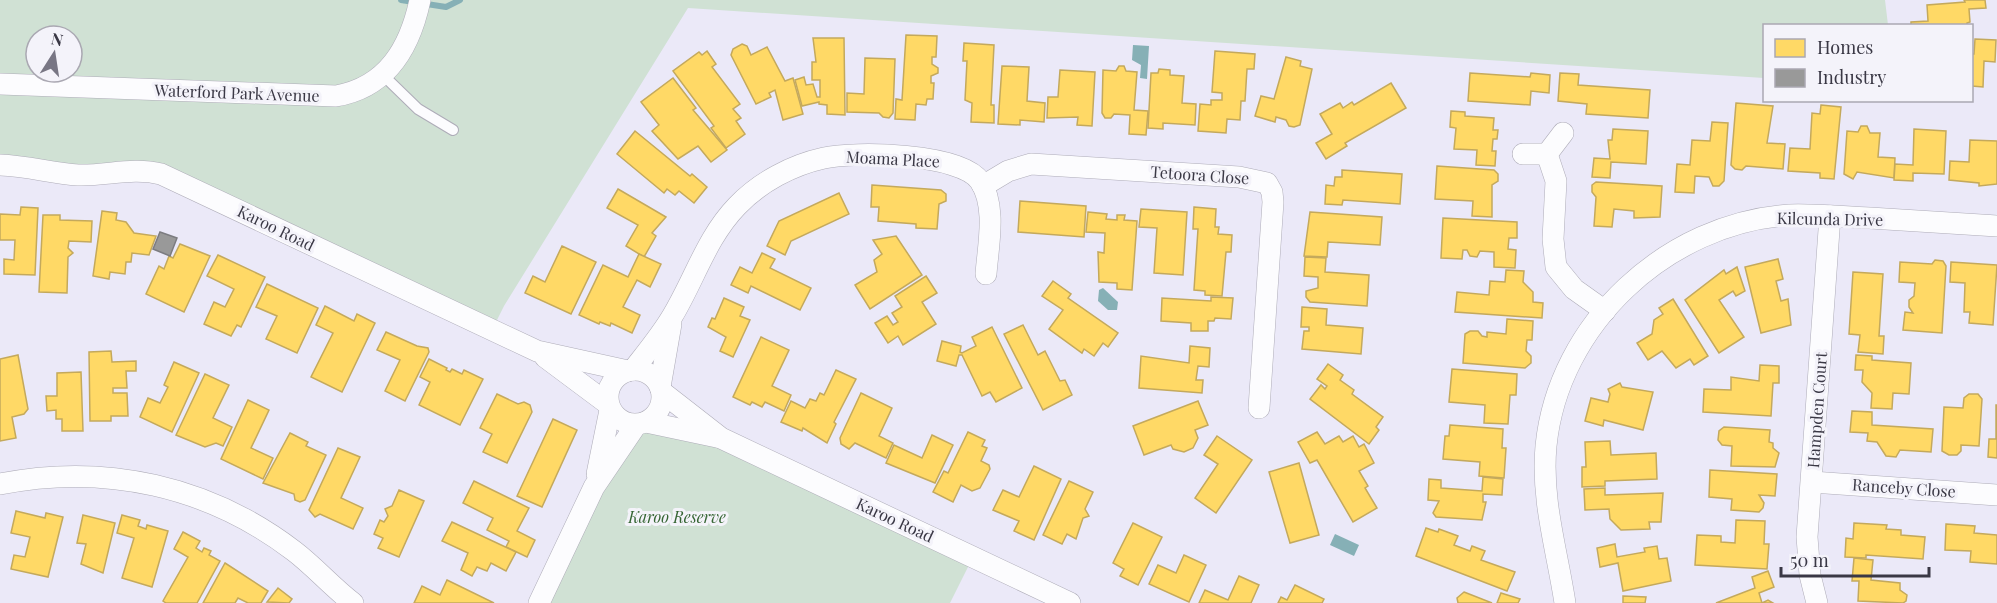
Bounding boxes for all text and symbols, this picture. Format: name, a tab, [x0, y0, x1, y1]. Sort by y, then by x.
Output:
north arrow	[24, 24, 84, 84]
legend	[1763, 24, 1973, 102]
text: N	[49, 27, 65, 50]
text: Homes	[1817, 35, 1873, 59]
text: Industry	[1817, 65, 1886, 89]
street label: Waterford Park Avenue	[153, 79, 320, 106]
street label: Moama Place	[846, 146, 941, 171]
street label: Tetoora Close	[1150, 161, 1250, 188]
street label: Karoo Road	[234, 200, 318, 255]
street label: Kilcunda Drive	[1777, 207, 1883, 230]
street label: Hampden Court	[1802, 351, 1831, 469]
street label: Ranceby Close	[1852, 473, 1956, 502]
street label: Karoo Road	[853, 492, 937, 547]
park label: Karoo Reserve	[627, 506, 726, 527]
scale bar	[1781, 540, 1930, 578]
text: 50 m	[1790, 548, 1829, 572]

